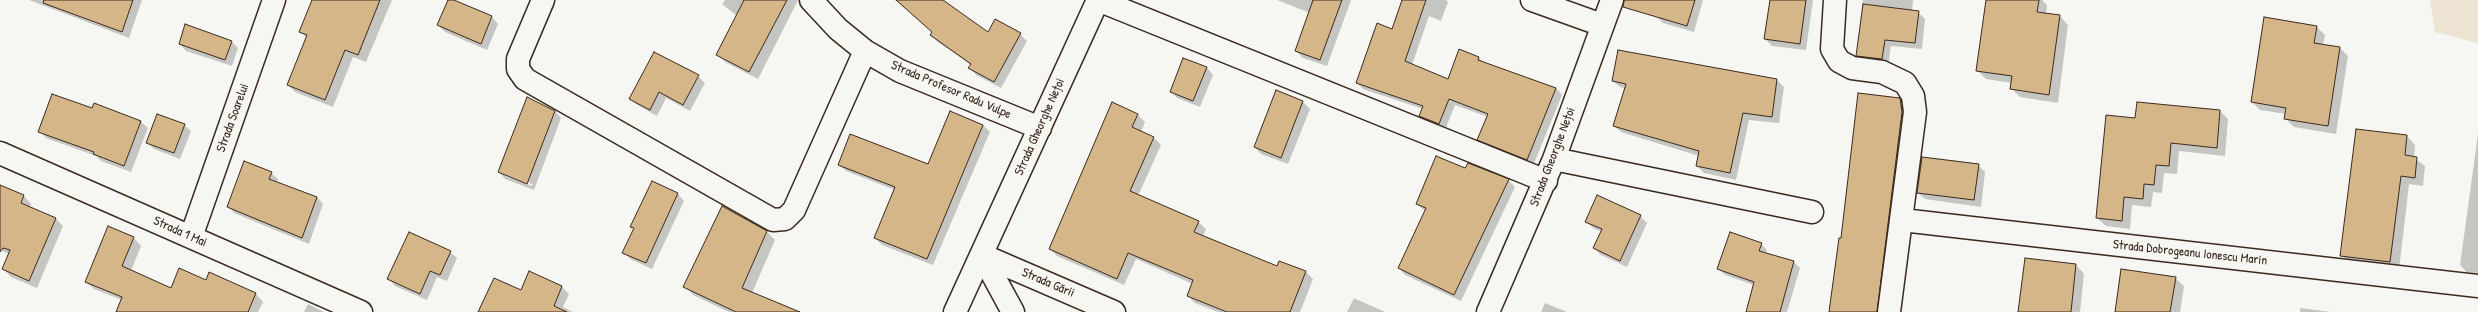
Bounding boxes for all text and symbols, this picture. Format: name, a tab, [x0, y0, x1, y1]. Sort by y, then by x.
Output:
street label: Strada Profesor Radu Vulpe	[888, 58, 1014, 122]
street label: Strada Gheorghe Nețoi	[1012, 76, 1068, 178]
street label: Strada Soarelui	[213, 82, 253, 154]
street label: Strada Gheorghe Nețoi	[1527, 105, 1579, 209]
street label: Strada 1 Mai	[151, 213, 209, 251]
street label: Strada Dobrogeanu Ionescu Marin	[2112, 237, 2268, 269]
street label: Strada Gării	[1019, 265, 1077, 301]

